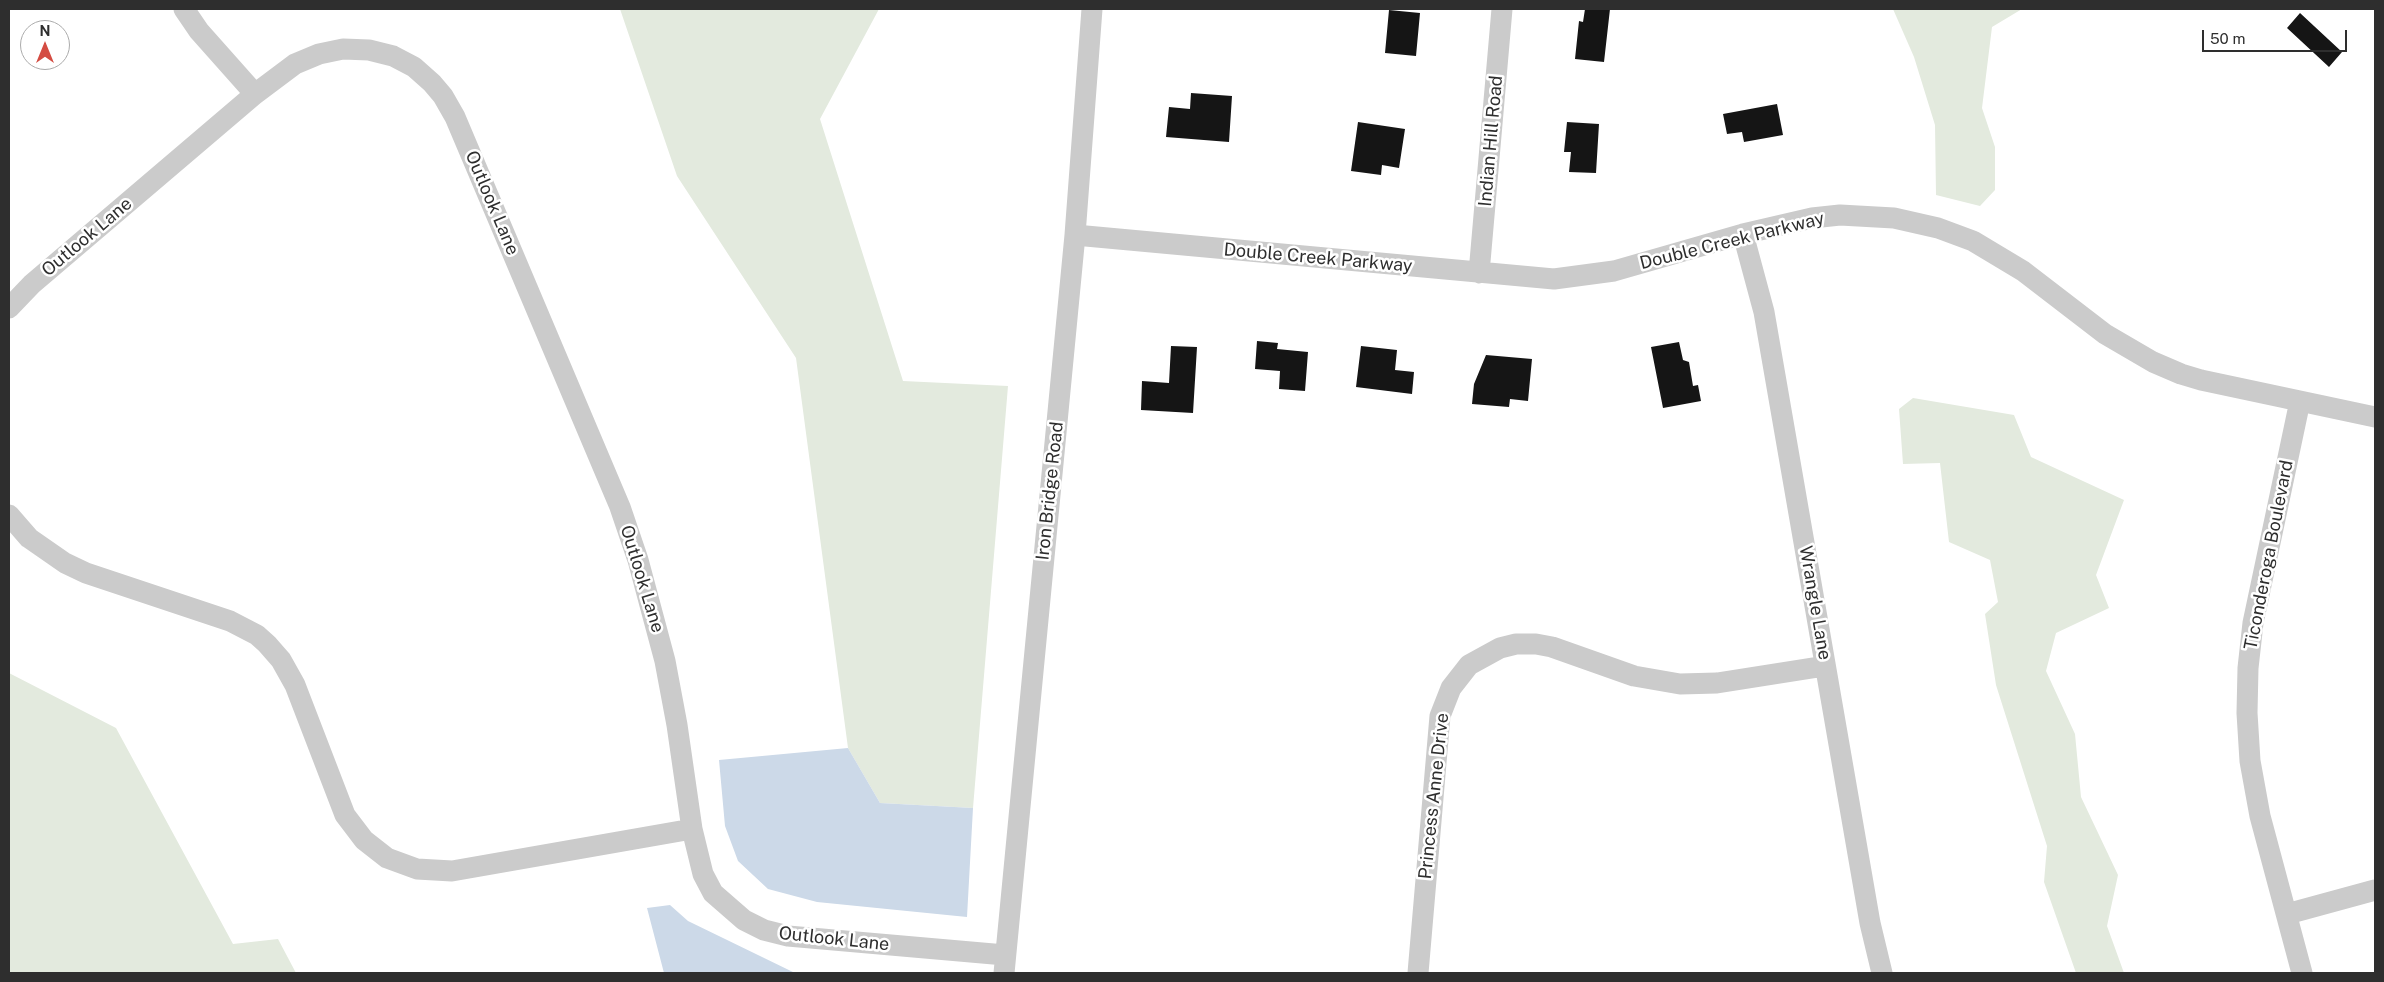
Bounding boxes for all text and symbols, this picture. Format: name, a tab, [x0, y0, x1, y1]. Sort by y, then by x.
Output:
north arrow	[20, 20, 70, 70]
scale bar	[2204, 20, 2349, 52]
text: N	[40, 23, 50, 39]
text: 50 m	[2210, 30, 2245, 47]
street label: Indian Hill Road	[1475, 75, 1507, 207]
street label: Outlook Lane	[460, 148, 524, 258]
street label: Outlook Lane	[37, 193, 137, 281]
street label: Double Creek Parkway	[1637, 208, 1827, 274]
street label: Double Creek Parkway	[1223, 239, 1413, 277]
street label: Iron Bridge Road	[1032, 421, 1068, 561]
street label: Ticonderoga Boulevard	[2240, 458, 2298, 652]
street label: Outlook Lane	[615, 523, 669, 635]
street label: Wrangle Lane	[1794, 544, 1836, 662]
street label: Princess Anne Drive	[1415, 712, 1453, 880]
street label: Outlook Lane	[778, 922, 890, 956]

